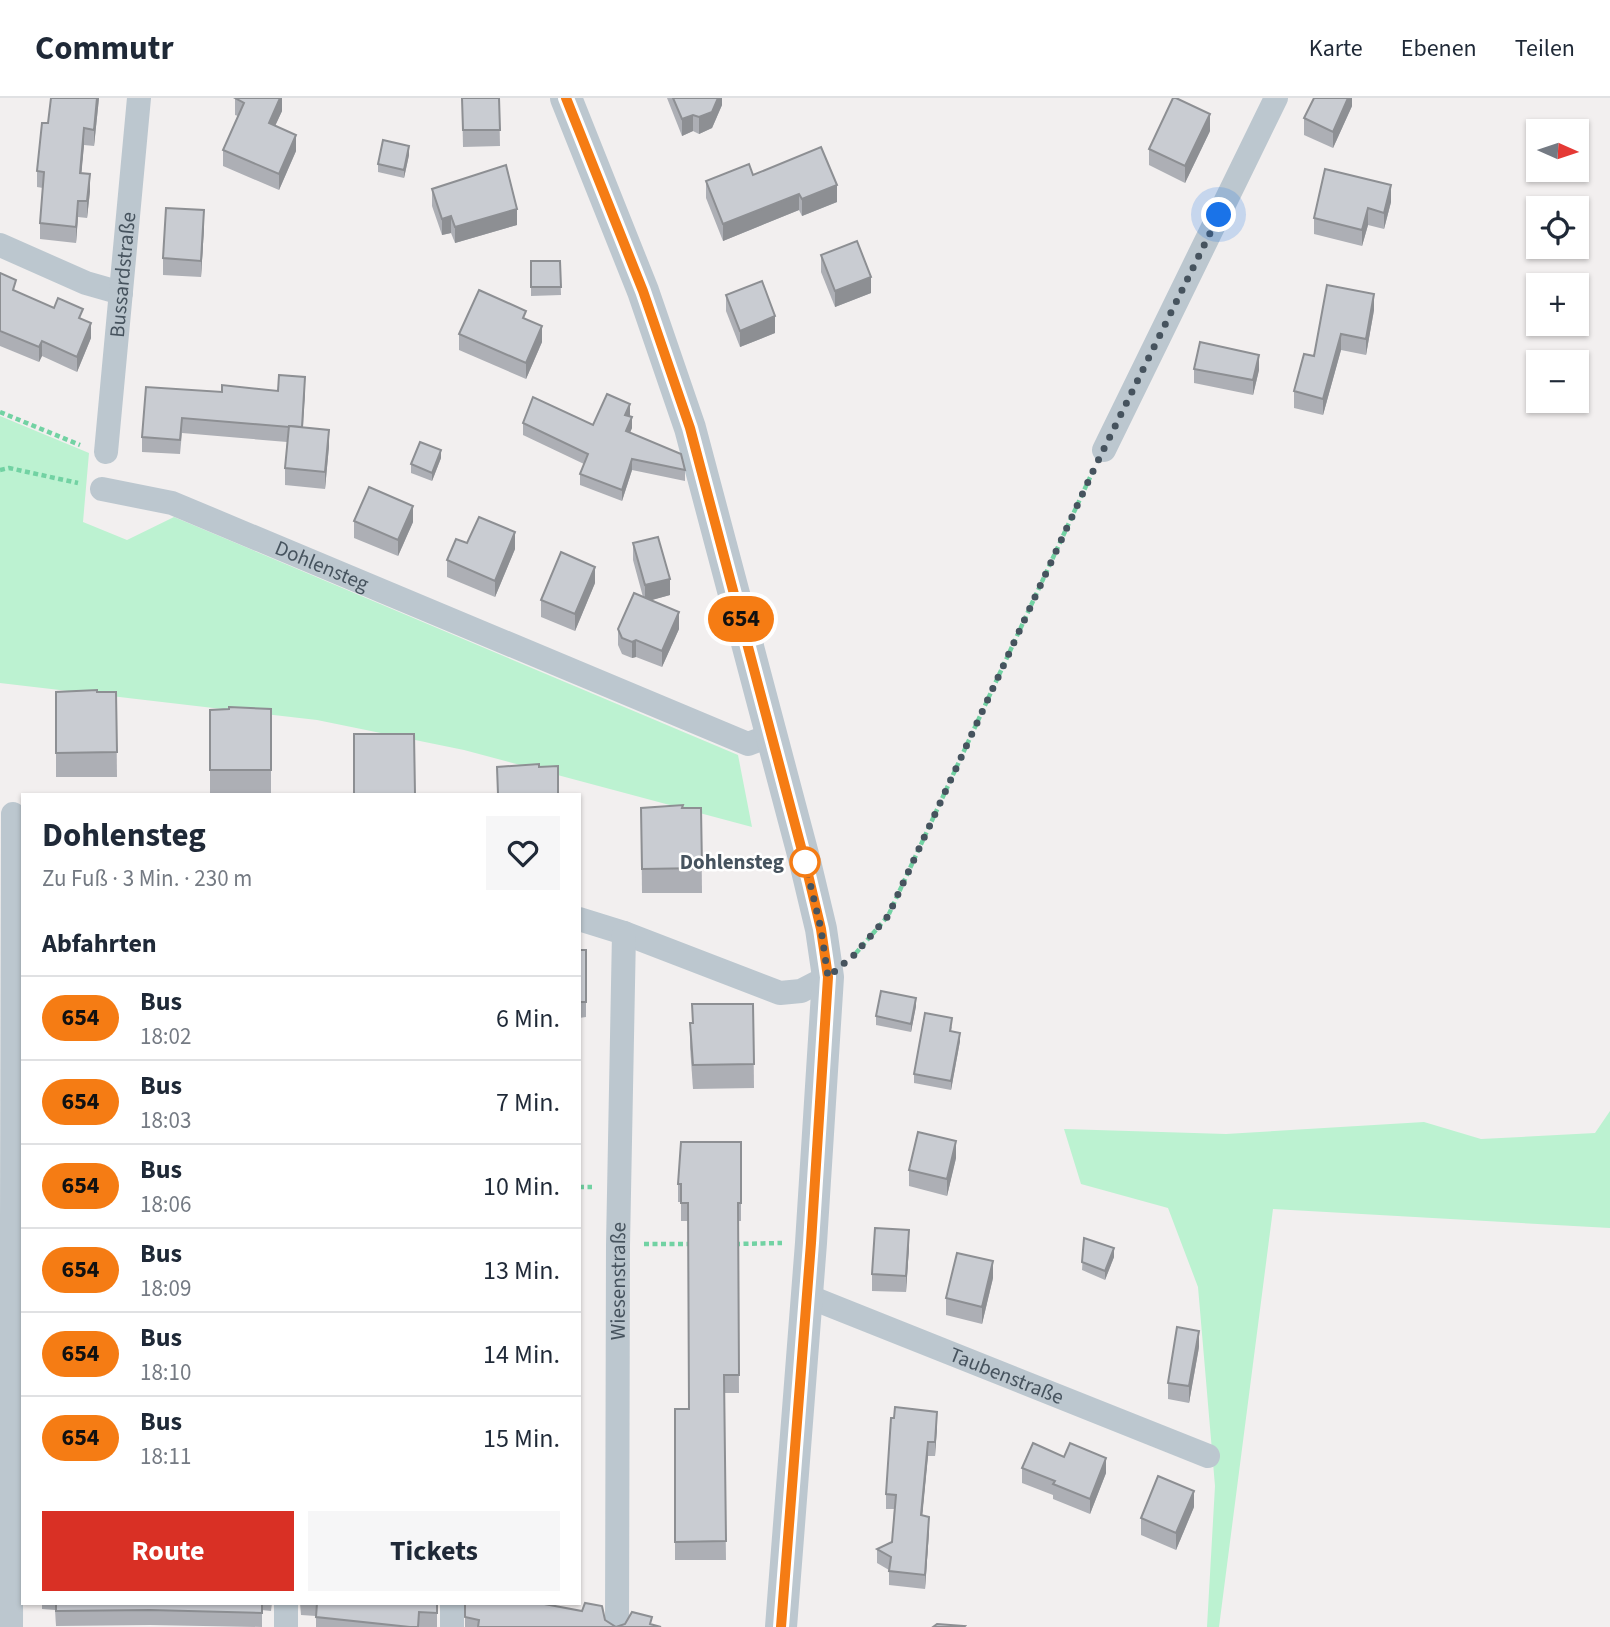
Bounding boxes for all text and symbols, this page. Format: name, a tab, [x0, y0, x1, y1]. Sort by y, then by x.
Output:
text: Commutr	[35, 25, 174, 72]
text: Karte	[1309, 31, 1363, 66]
text: Ebenen	[1401, 31, 1477, 66]
text: Teilen	[1515, 31, 1575, 66]
north arrow	[1526, 119, 1589, 182]
map controls	[1526, 119, 1589, 413]
button: locate	[1526, 196, 1589, 259]
your location	[1201, 197, 1236, 232]
street label: Bussardstraße	[102, 211, 143, 339]
button: +	[1526, 273, 1589, 336]
button: −	[1526, 350, 1589, 413]
street label: Dohlensteg	[271, 533, 374, 599]
line badge: 654	[701, 596, 781, 642]
text: 654	[722, 601, 760, 636]
text: Dohlensteg	[42, 812, 206, 859]
button: heart	[486, 816, 560, 890]
place label: Dohlensteg	[680, 847, 784, 877]
marker: Dohlensteg	[790, 847, 820, 877]
text: Zu Fuß · 3 Min. · 230 m	[42, 862, 252, 895]
text: Abfahrten	[42, 925, 157, 962]
text: Bus	[140, 983, 182, 1020]
text: 654	[61, 1000, 100, 1035]
text: 6 Min.	[496, 1000, 560, 1037]
text: 18:02	[140, 1020, 191, 1053]
text: Bus	[140, 1067, 182, 1104]
text: 654	[61, 1084, 100, 1119]
text: 7 Min.	[496, 1084, 560, 1121]
text: 18:03	[140, 1104, 191, 1137]
text: Bus	[140, 1151, 182, 1188]
text: 654	[61, 1168, 100, 1203]
text: 10 Min.	[483, 1168, 560, 1205]
text: 18:06	[140, 1188, 191, 1221]
street label: Wiesenstraße	[603, 1222, 633, 1340]
text: Bus	[140, 1235, 182, 1272]
text: 654	[61, 1252, 100, 1287]
text: 13 Min.	[483, 1252, 560, 1289]
text: 18:09	[140, 1272, 191, 1305]
text: Bus	[140, 1319, 182, 1356]
text: 654	[61, 1336, 100, 1371]
text: 14 Min.	[483, 1336, 560, 1373]
street label: Taubenstraße	[945, 1339, 1068, 1412]
text: 18:10	[140, 1356, 191, 1389]
text: Bus	[140, 1403, 182, 1440]
text: 654	[61, 1420, 100, 1455]
text: 15 Min.	[483, 1420, 560, 1457]
text: 18:11	[140, 1440, 191, 1473]
button: Route	[42, 1511, 294, 1591]
button: Tickets	[308, 1511, 560, 1591]

